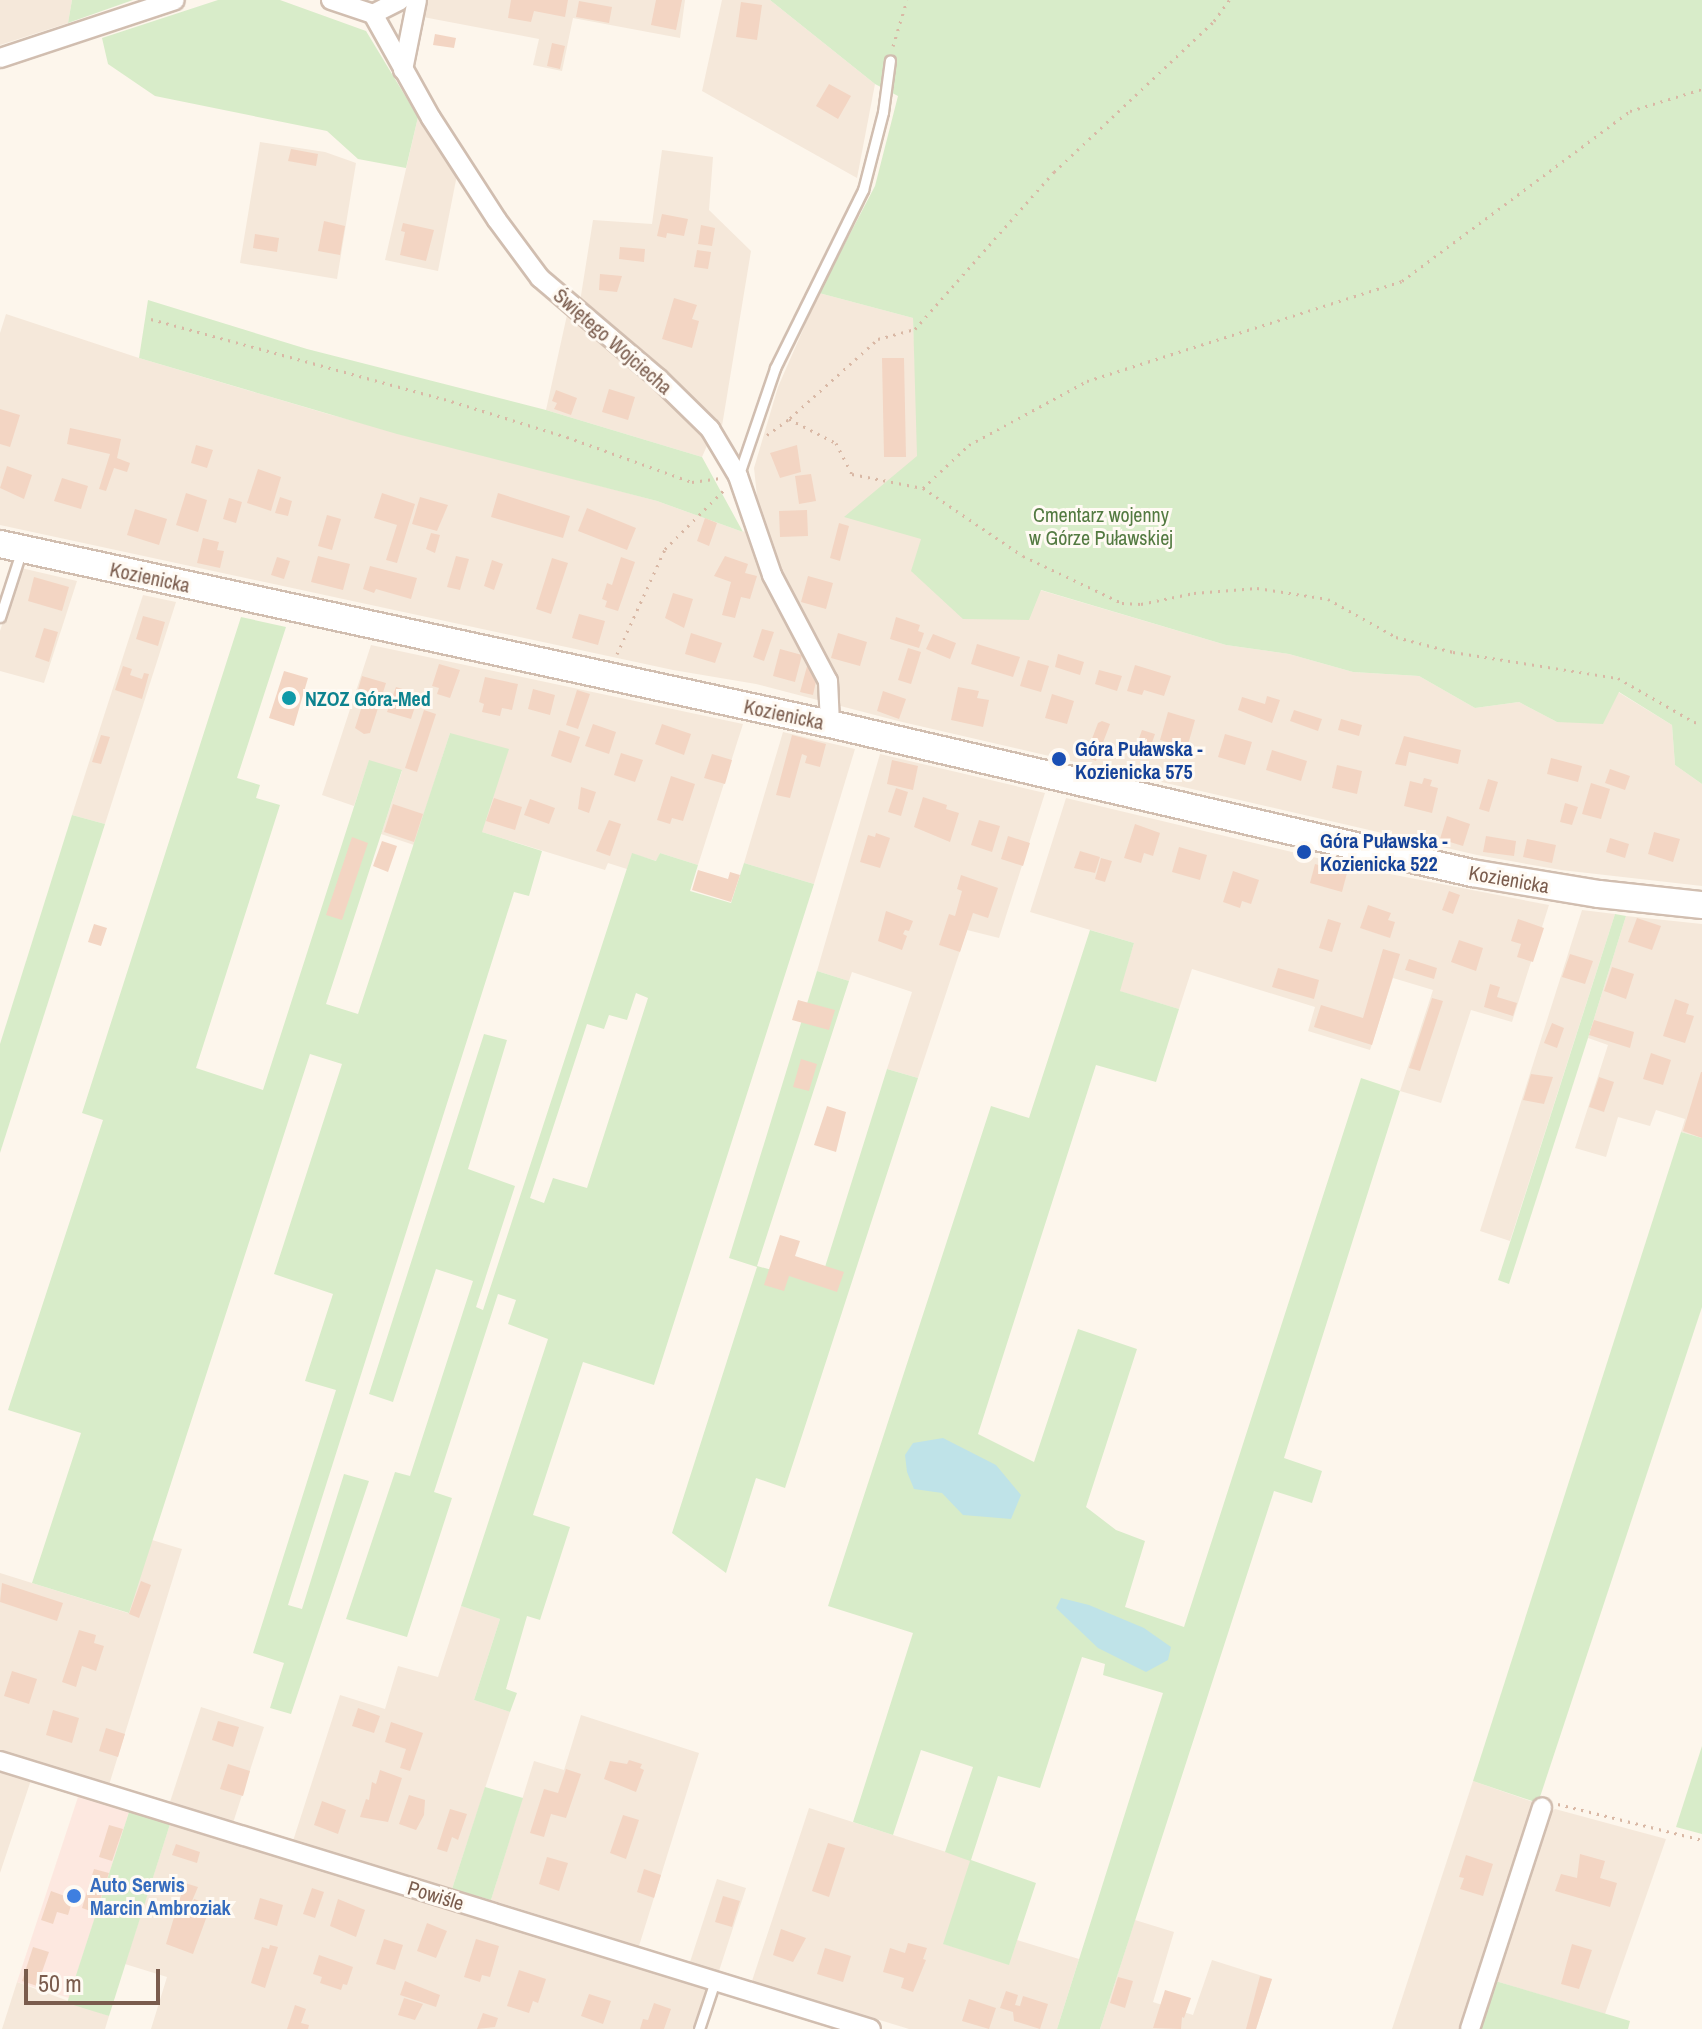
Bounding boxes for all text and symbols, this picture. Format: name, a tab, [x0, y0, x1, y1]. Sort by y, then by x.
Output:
street label: Świętego Wojciecha	[549, 283, 677, 399]
park label: Cmentarz wojenny w Górze Puławskiej	[1029, 503, 1173, 550]
street label: Kozienicka	[108, 557, 192, 597]
place label: NZOZ Góra-Med	[305, 686, 431, 710]
marker: NZOZ Góra-Med	[280, 689, 298, 707]
street label: Kozienicka	[742, 694, 826, 734]
place label: Góra Puławska - Kozienicka 575	[1075, 736, 1203, 783]
marker: Góra Puławska - Kozienicka 575	[1050, 750, 1068, 768]
place label: Góra Puławska - Kozienicka 522	[1320, 828, 1448, 875]
marker: Góra Puławska - Kozienicka 522	[1295, 843, 1313, 861]
street label: Kozienicka	[1467, 860, 1551, 898]
place label: Auto Serwis Marcin Ambroziak	[90, 1872, 231, 1919]
street label: Powiśle	[405, 1875, 467, 1915]
marker: Auto Serwis Marcin Ambroziak	[65, 1887, 83, 1905]
scale bar	[28, 1953, 164, 2003]
text: 50 m	[38, 1967, 82, 1999]

